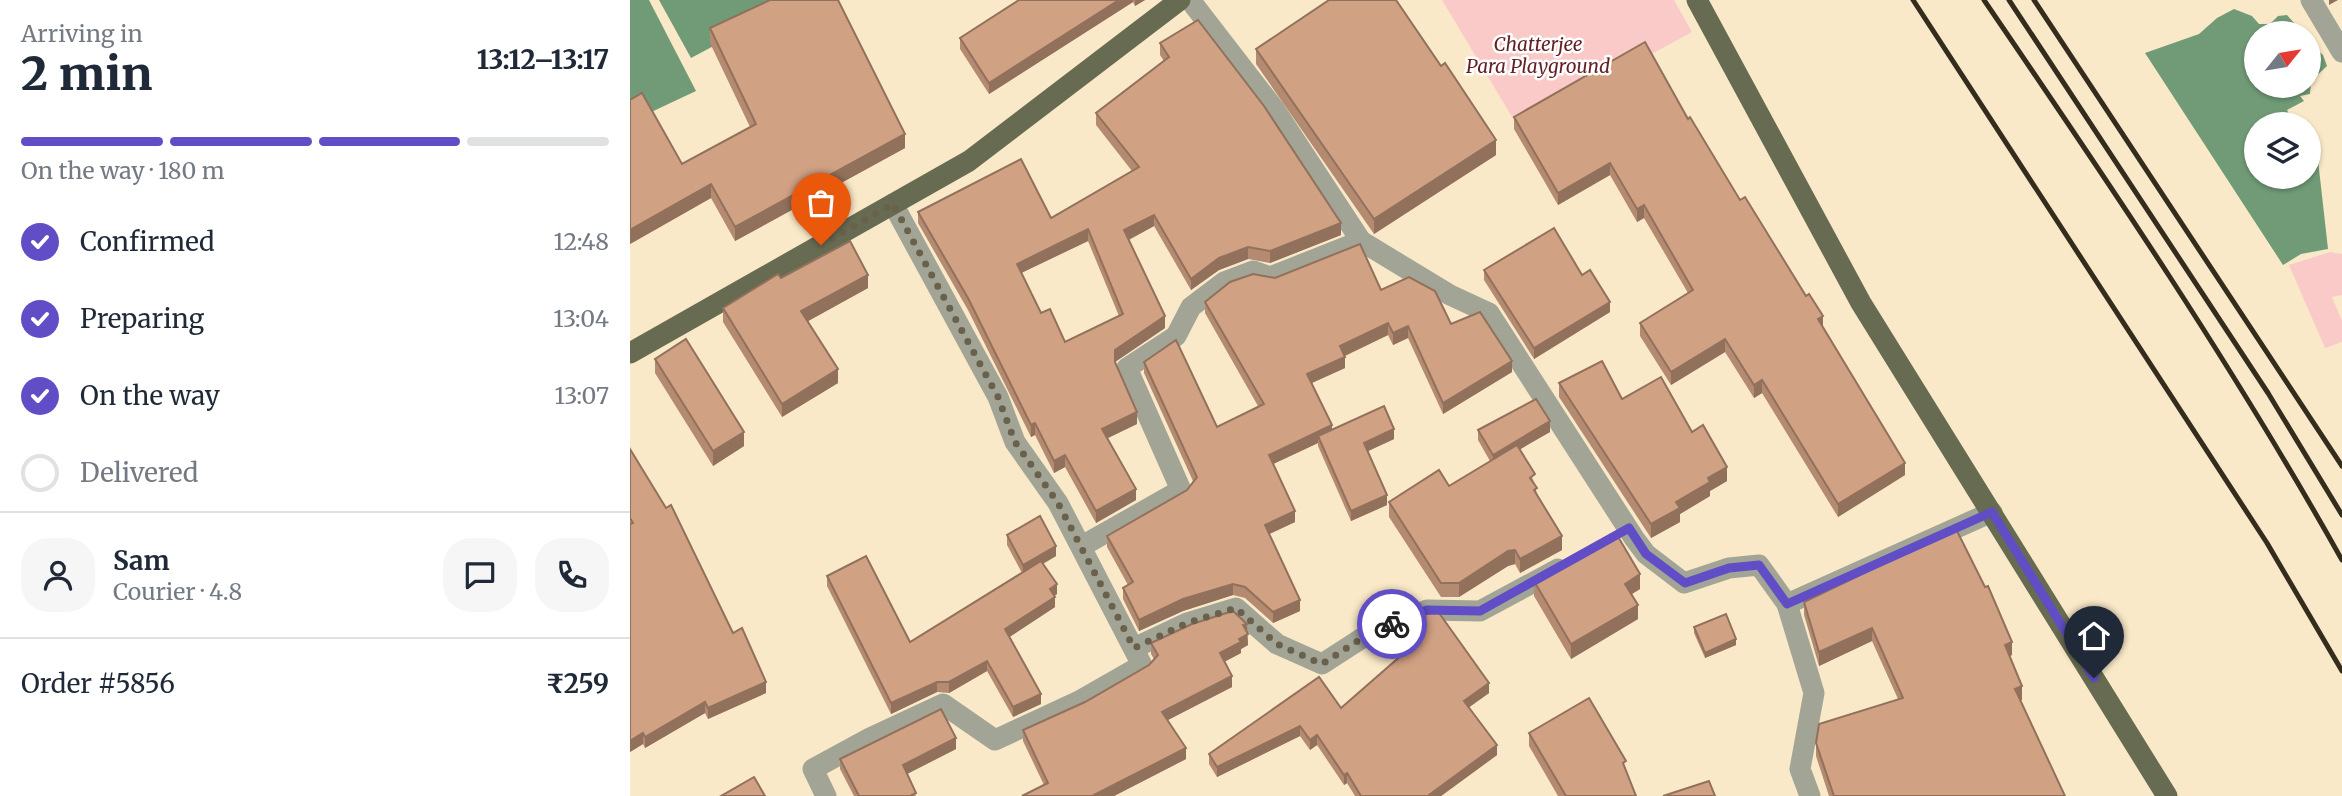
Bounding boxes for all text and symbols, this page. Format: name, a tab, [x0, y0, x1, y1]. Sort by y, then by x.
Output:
text: Arriving in	[21, 19, 143, 48]
north arrow	[2244, 21, 2320, 98]
map controls	[2244, 21, 2321, 189]
park label: Chatterjee Para Playground	[1466, 32, 1610, 78]
text: 13:12–13:17	[477, 43, 609, 76]
text: 2 min	[21, 45, 153, 103]
button: layers	[2244, 112, 2321, 189]
text: On the way · 180 m	[21, 156, 225, 185]
pin	[791, 173, 851, 245]
icon: bag	[802, 184, 840, 222]
icon: check	[21, 223, 59, 261]
text: Confirmed	[80, 225, 215, 258]
text: 12:48	[553, 227, 609, 256]
icon: check	[21, 300, 59, 338]
text: Preparing	[80, 302, 204, 335]
text: 13:04	[553, 304, 609, 333]
icon: check	[21, 377, 59, 415]
text: On the way	[80, 379, 220, 412]
text: 13:07	[554, 381, 609, 410]
text: Delivered	[80, 456, 199, 489]
button: person	[21, 538, 95, 612]
button: chat	[443, 538, 517, 612]
button: phone	[535, 538, 609, 612]
text: Sam	[113, 544, 170, 577]
text: Courier · 4.8	[113, 577, 242, 606]
courier	[1357, 589, 1427, 659]
icon: bike	[1373, 605, 1411, 643]
pin	[2064, 606, 2124, 678]
icon: home	[2075, 617, 2113, 655]
text: Order #5856	[21, 667, 175, 700]
text: ₹259	[546, 667, 609, 700]

